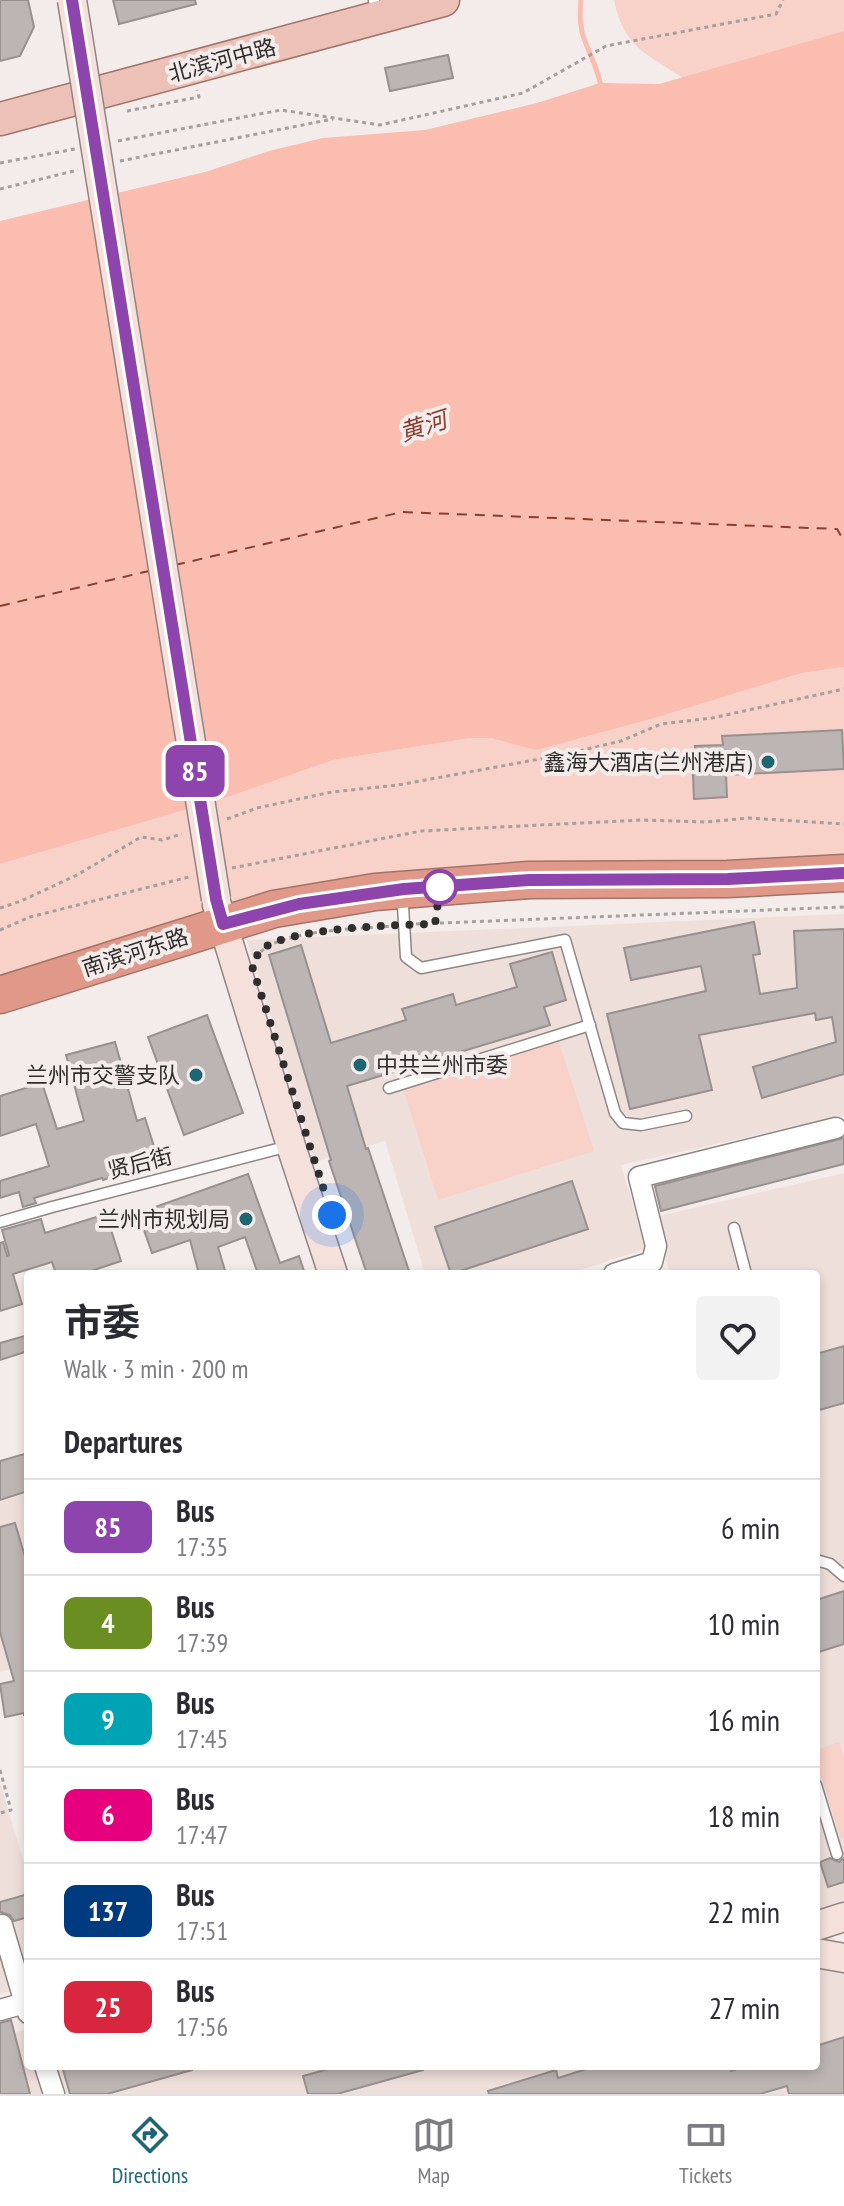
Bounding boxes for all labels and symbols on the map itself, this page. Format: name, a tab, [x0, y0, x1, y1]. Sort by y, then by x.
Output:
street label: 北滨河中路	[165, 32, 279, 88]
water label: 黄河	[395, 403, 454, 448]
line badge: 85	[159, 745, 231, 797]
place label: 鑫海大酒店(兰州港店)	[544, 748, 753, 776]
marker: 鑫海大酒店(兰州港店)	[759, 753, 777, 771]
unlabelled marker	[423, 870, 457, 904]
street label: 南滨河东路	[78, 922, 192, 982]
place label: 中共兰州市委	[376, 1051, 508, 1079]
marker: 中共兰州市委	[351, 1056, 369, 1074]
place label: 兰州市交警支队	[26, 1061, 180, 1089]
marker: 兰州市交警支队	[187, 1066, 205, 1084]
street label: 贤后街	[105, 1141, 175, 1185]
your location	[312, 1195, 352, 1235]
place label: 兰州市规划局	[98, 1205, 230, 1233]
marker: 兰州市规划局	[237, 1210, 255, 1228]

